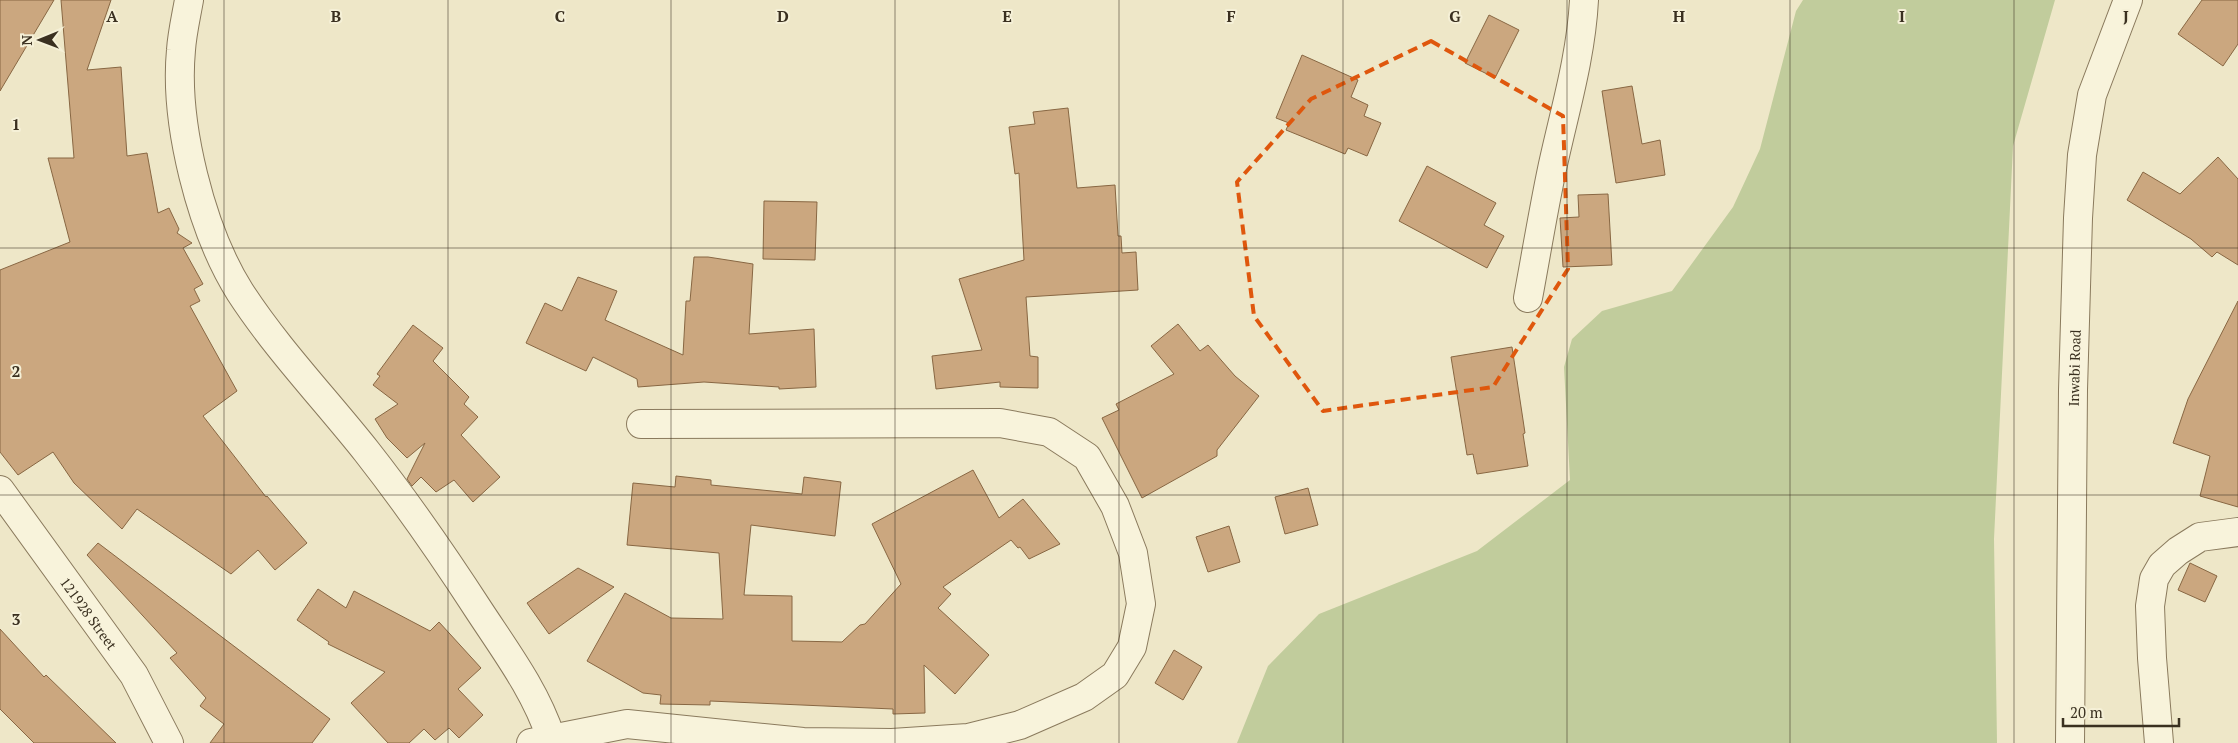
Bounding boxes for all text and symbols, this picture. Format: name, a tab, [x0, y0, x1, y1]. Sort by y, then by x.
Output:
text: A	[106, 5, 118, 27]
text: B	[331, 5, 341, 27]
text: C	[555, 5, 565, 27]
text: D	[777, 5, 789, 27]
text: E	[1002, 5, 1012, 27]
text: F	[1226, 5, 1236, 27]
text: G	[1449, 5, 1461, 27]
text: H	[1673, 5, 1685, 27]
text: I	[1899, 5, 1905, 27]
text: J	[2123, 5, 2129, 27]
north arrow	[15, 15, 65, 65]
text: N	[17, 34, 36, 46]
text: 1	[11, 113, 21, 135]
street label: Inwabi Road	[2063, 329, 2084, 407]
text: 2	[11, 360, 21, 382]
street label: 121928 Street	[56, 573, 122, 654]
text: 3	[11, 608, 21, 630]
scale bar	[2063, 696, 2179, 728]
text: 20 m	[2070, 702, 2103, 722]

